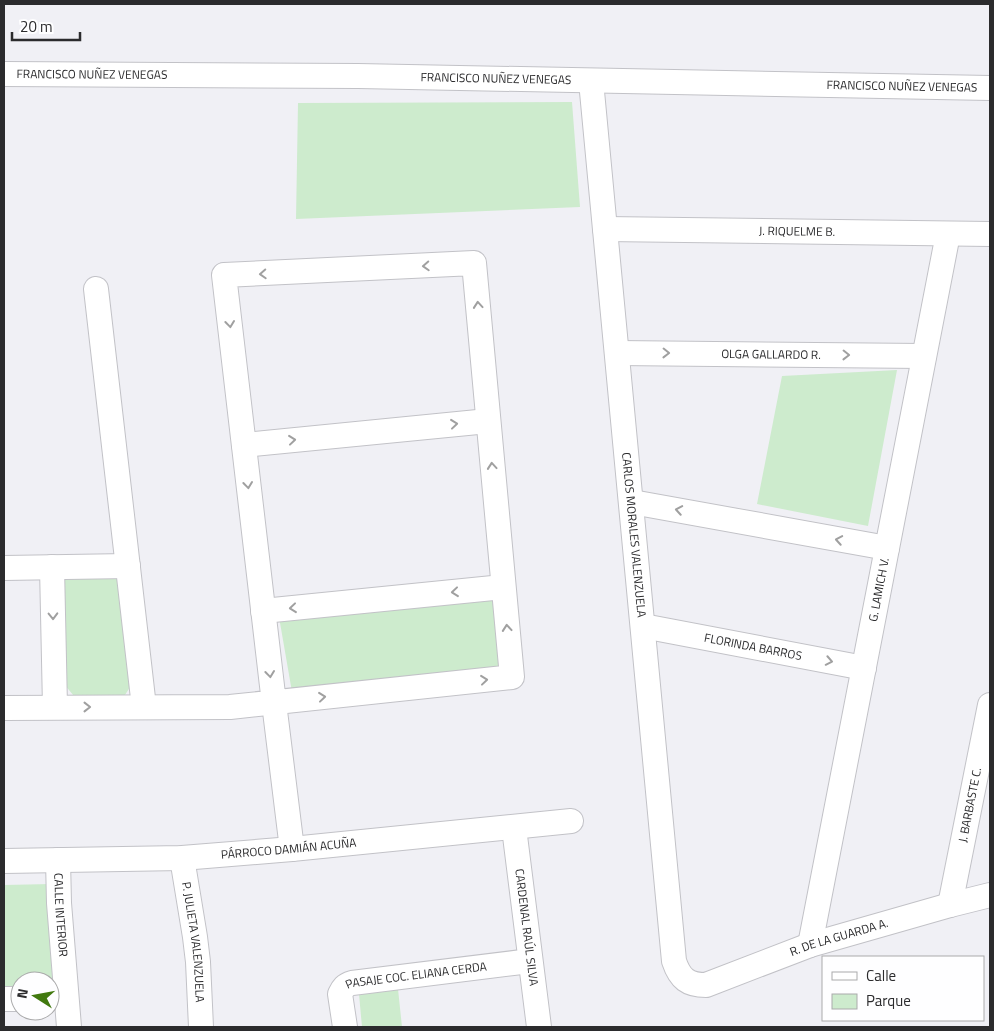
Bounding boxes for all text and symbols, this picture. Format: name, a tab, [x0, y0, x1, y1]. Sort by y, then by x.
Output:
scale bar	[12, 10, 80, 42]
text: 20 m	[20, 15, 53, 38]
street label: FRANCISCO NUÑEZ VENEGAS	[17, 64, 167, 84]
street label: FRANCISCO NUÑEZ VENEGAS	[420, 67, 572, 89]
street label: FRANCISCO NUÑEZ VENEGAS	[826, 75, 978, 97]
street label: J. RIQUELME B.	[759, 221, 835, 241]
one-way arrow	[421, 260, 429, 271]
one-way arrow	[259, 268, 267, 279]
one-way arrow	[473, 300, 484, 308]
one-way arrow	[224, 320, 235, 328]
street label: OLGA GALLARDO R.	[721, 344, 821, 364]
one-way arrow	[662, 348, 670, 358]
one-way arrow	[842, 350, 850, 360]
one-way arrow	[450, 419, 458, 430]
one-way arrow	[289, 435, 297, 446]
street label: CARLOS MORALES VALENZUELA	[617, 452, 652, 618]
one-way arrow	[487, 462, 498, 470]
one-way arrow	[242, 482, 253, 490]
one-way arrow	[675, 506, 684, 516]
one-way arrow	[835, 535, 844, 545]
street label: G. LAMICH V.	[863, 556, 894, 623]
one-way arrow	[451, 586, 459, 597]
one-way arrow	[289, 602, 297, 613]
one-way arrow	[48, 612, 58, 620]
one-way arrow	[502, 624, 513, 632]
street label: FLORINDA BARROS	[703, 628, 804, 665]
one-way arrow	[824, 656, 833, 666]
one-way arrow	[264, 670, 275, 678]
one-way arrow	[480, 675, 488, 686]
one-way arrow	[318, 692, 326, 703]
one-way arrow	[84, 702, 92, 712]
street label: J. BARBASTE C.	[953, 766, 986, 844]
street label: PÁRROCO DAMIÁN ACUÑA	[220, 833, 357, 864]
street label: CARDENAL RAÚL SILVA	[510, 867, 544, 987]
street label: CALLE INTERIOR	[49, 873, 73, 958]
street label: P. JULIETA VALENZUELA	[177, 880, 210, 1003]
street label: R. DE LA GUARDA A.	[787, 913, 890, 961]
street label: PASAJE COC. ELIANA CERDA	[342, 956, 488, 994]
legend	[822, 956, 984, 1021]
text: Calle	[866, 964, 896, 987]
north arrow	[10, 971, 60, 1021]
text: N	[11, 987, 33, 1000]
text: Parque	[866, 989, 911, 1012]

